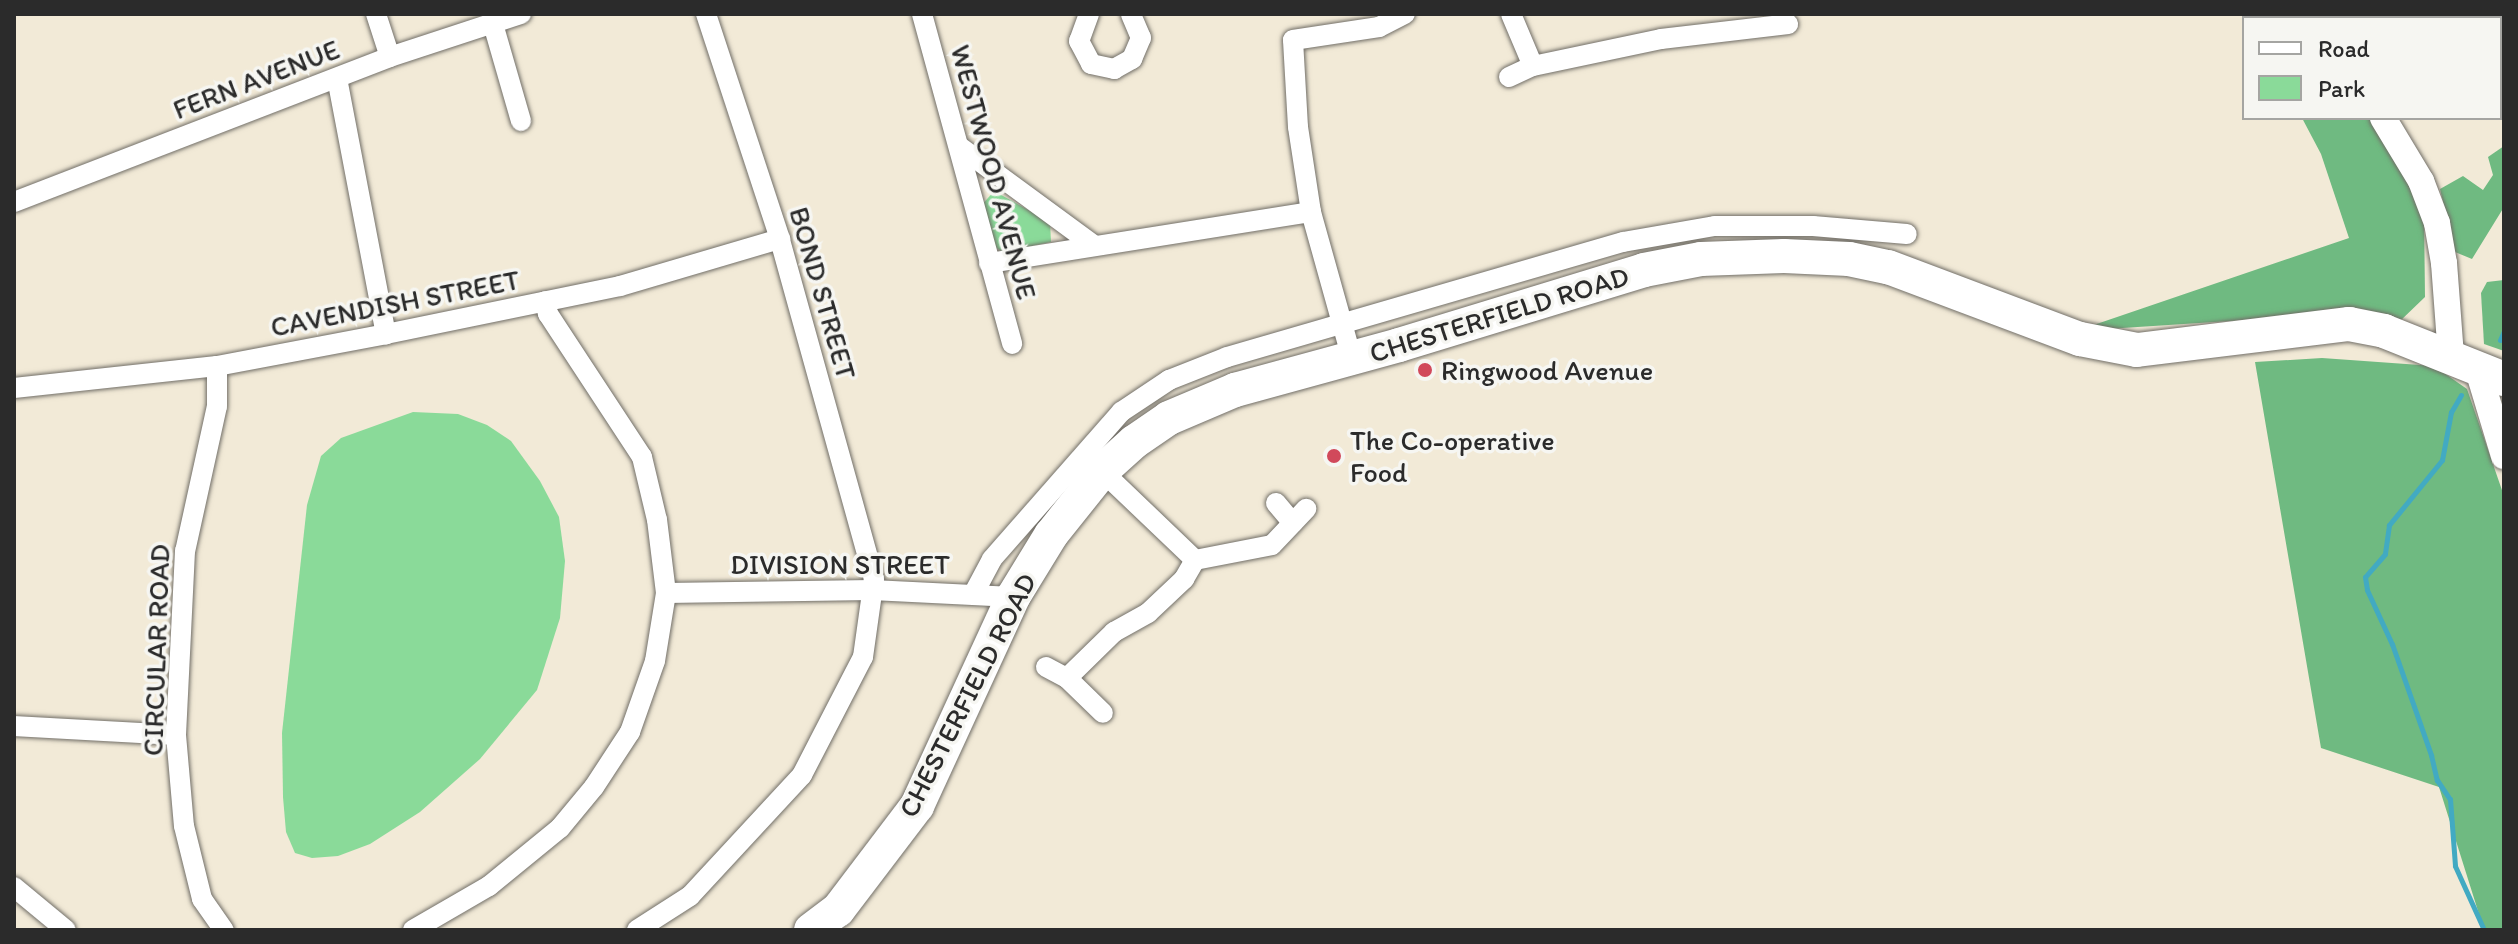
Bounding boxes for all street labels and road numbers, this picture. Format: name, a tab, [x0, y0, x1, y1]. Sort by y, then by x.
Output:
street label: FERN AVENUE	[169, 32, 343, 126]
street label: WESTWOOD AVENUE	[944, 41, 1044, 303]
street label: BOND STREET	[782, 203, 864, 383]
street label: CHESTERFIELD ROAD	[1366, 259, 1632, 369]
street label: CAVENDISH STREET	[268, 262, 522, 344]
street label: CIRCULAR ROAD	[136, 544, 176, 756]
street label: DIVISION STREET	[730, 547, 950, 581]
street label: CHESTERFIELD ROAD	[891, 568, 1043, 822]

